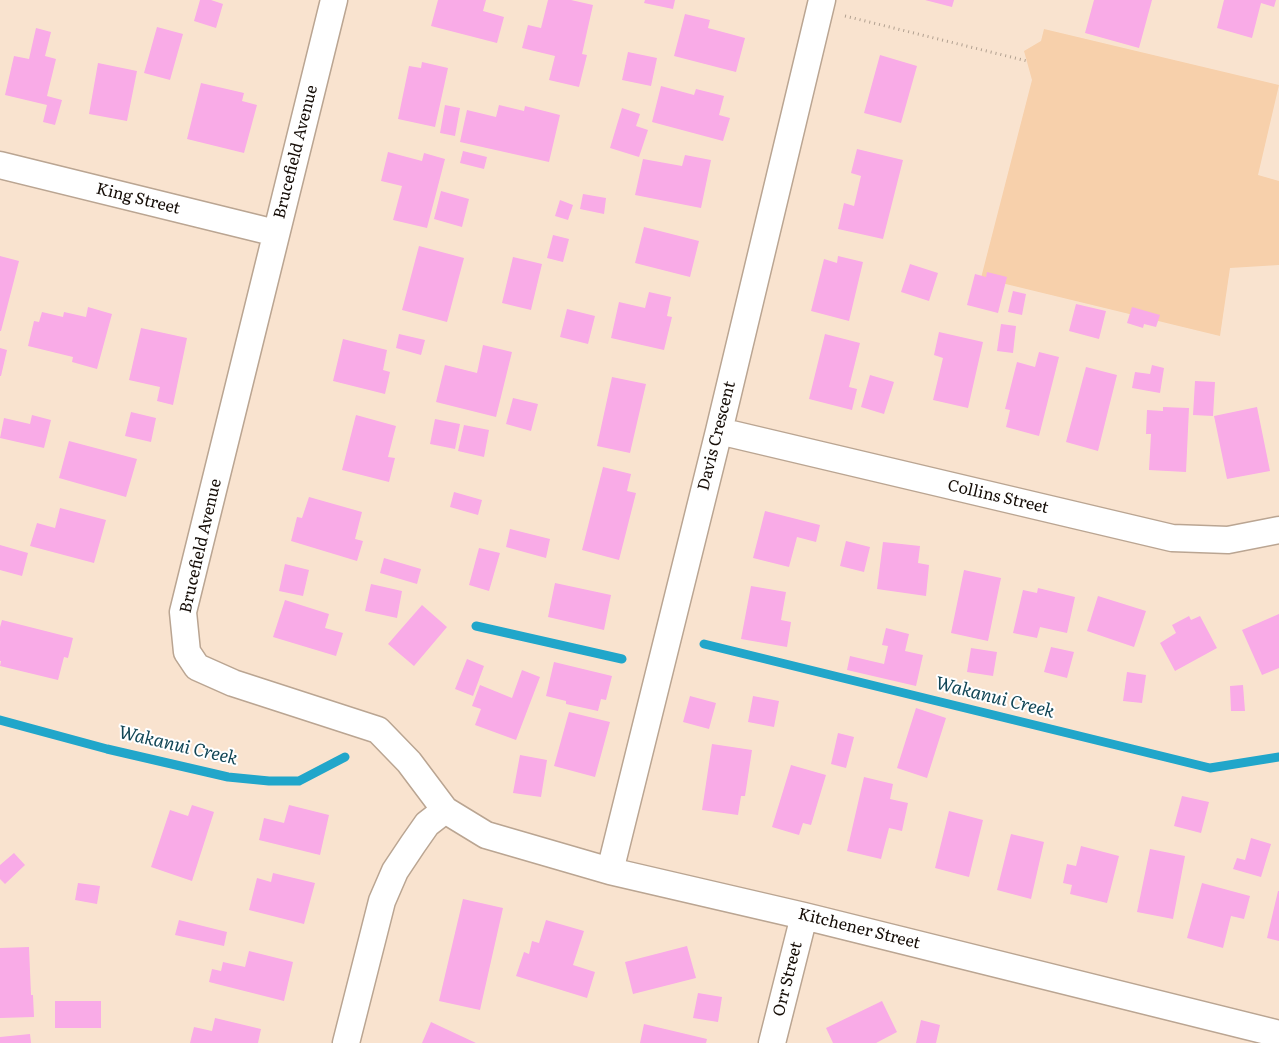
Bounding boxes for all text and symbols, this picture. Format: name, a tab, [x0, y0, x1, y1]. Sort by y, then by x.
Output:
street label: Brucefield Avenue	[270, 83, 322, 221]
street label: King Street	[94, 179, 182, 219]
street label: Davis Crescent	[694, 379, 740, 493]
street label: Collins Street	[946, 476, 1050, 518]
street label: Brucefield Avenue	[176, 477, 226, 615]
water label: Wakanui Creek	[933, 673, 1057, 723]
water label: Wakanui Creek	[116, 722, 240, 770]
street label: Kitchener Street	[796, 905, 922, 953]
street label: Orr Street	[769, 940, 807, 1018]

